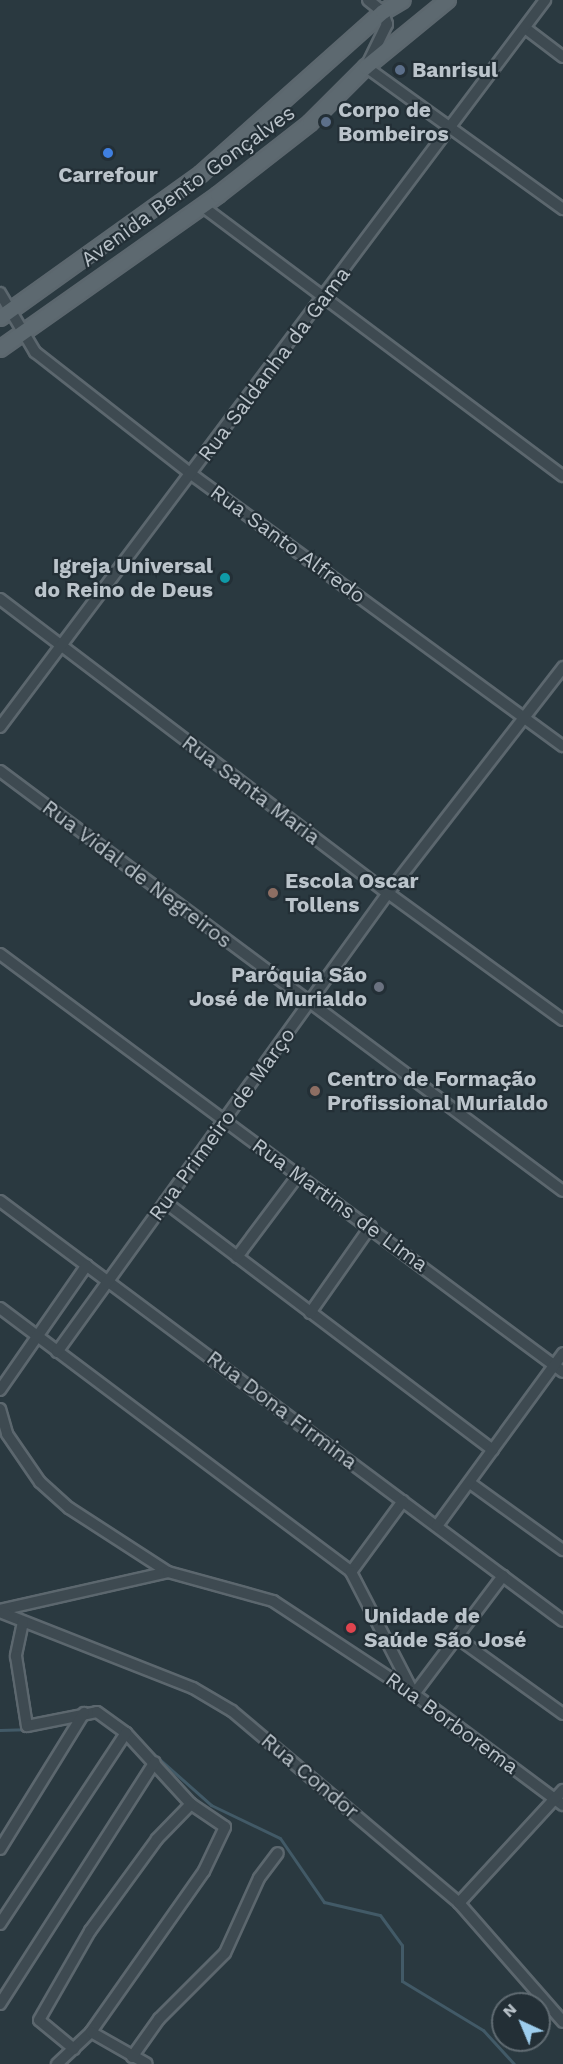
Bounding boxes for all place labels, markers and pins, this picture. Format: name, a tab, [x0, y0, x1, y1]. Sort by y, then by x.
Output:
place label: Banrisul	[412, 57, 498, 83]
marker: Banrisul	[393, 63, 407, 77]
place label: Corpo de Bombeiros	[338, 97, 449, 147]
marker: Corpo de Bombeiros	[319, 115, 333, 129]
marker: Carrefour	[101, 146, 115, 160]
place label: Carrefour	[58, 162, 158, 188]
place label: Igreja Universal do Reino de Deus	[34, 553, 213, 603]
marker: Igreja Universal do Reino de Deus	[218, 571, 232, 585]
place label: Escola Oscar Tollens	[285, 868, 419, 918]
marker: Escola Oscar Tollens	[266, 886, 280, 900]
place label: Paróquia São José de Murialdo	[189, 962, 367, 1012]
marker: Paróquia São José de Murialdo	[372, 980, 386, 994]
place label: Centro de Formação Profissional Murialdo	[327, 1066, 548, 1116]
marker: Centro de Formação Profissional Murialdo	[308, 1084, 322, 1098]
place label: Unidade de Saúde São José	[364, 1603, 527, 1653]
marker: Unidade de Saúde São José	[342, 1619, 360, 1637]

